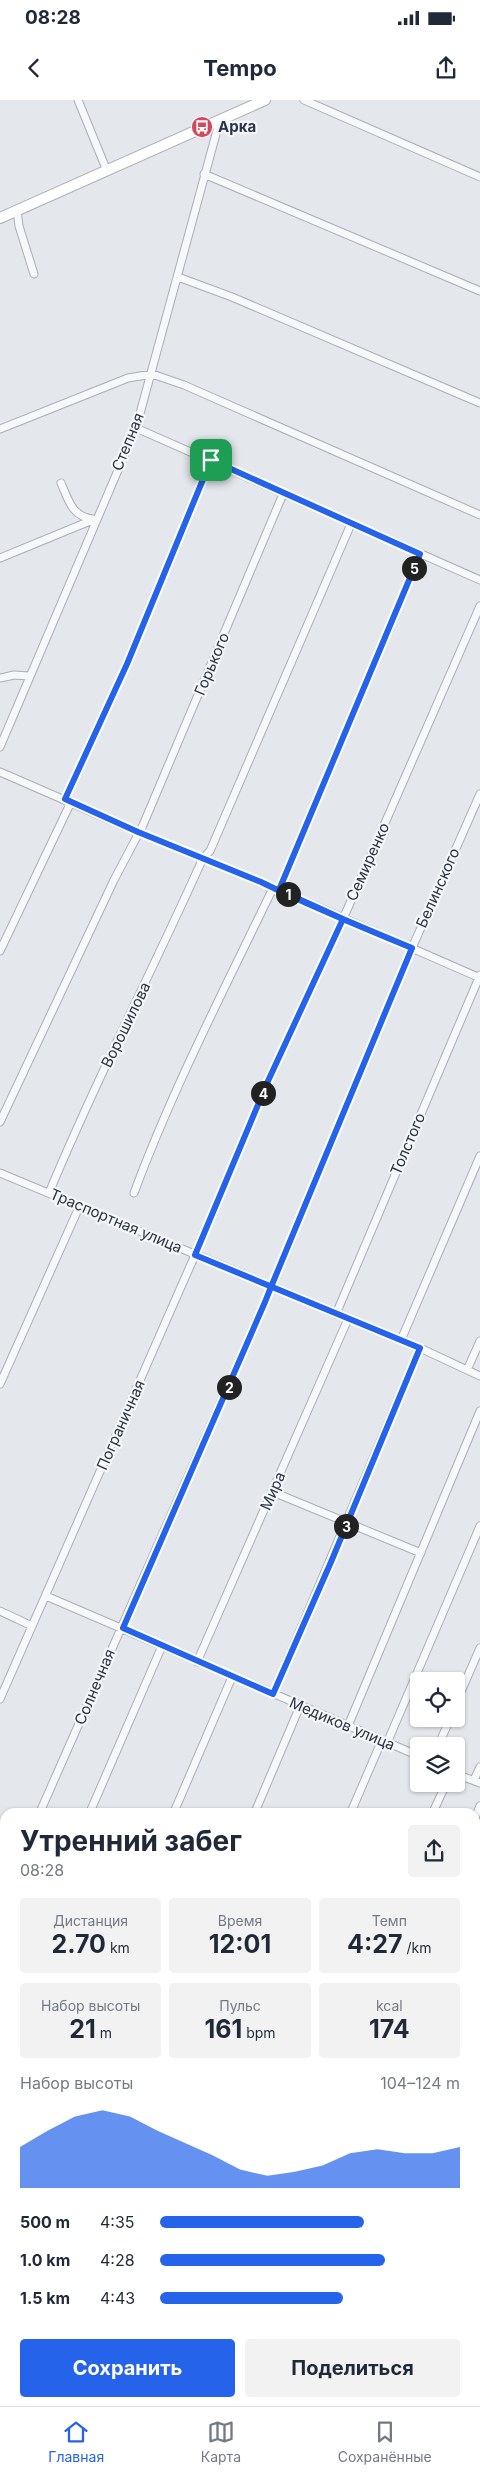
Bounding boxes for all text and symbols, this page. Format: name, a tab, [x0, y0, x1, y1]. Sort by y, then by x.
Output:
text: 08:28	[25, 6, 81, 29]
icon: back	[20, 54, 48, 82]
icon: share	[432, 54, 460, 82]
text: Tempo	[203, 55, 277, 81]
bus stop icon: Арка	[190, 115, 214, 139]
place label: Арка	[218, 117, 256, 136]
street label: Степная	[107, 410, 148, 474]
pin	[190, 439, 232, 481]
icon: arrive	[197, 446, 225, 474]
pin: 5	[402, 556, 426, 580]
text: 5	[410, 560, 419, 577]
street label: Горького	[190, 630, 233, 698]
street label: Семиренко	[342, 820, 393, 904]
street label: Белинского	[411, 845, 464, 931]
pin: 1	[276, 882, 300, 906]
text: 1	[285, 886, 292, 903]
street label: Ворошилова	[97, 979, 154, 1071]
pin: 4	[250, 1080, 276, 1106]
text: 4	[259, 1085, 268, 1102]
street label: Толстого	[386, 1110, 429, 1178]
street label: Траспортная улица	[47, 1184, 185, 1257]
pin: 2	[216, 1374, 242, 1400]
street label: Пограничная	[92, 1377, 149, 1473]
text: 2	[225, 1379, 234, 1396]
street label: Мира	[256, 1469, 289, 1513]
pin: 3	[334, 1514, 358, 1538]
text: 3	[342, 1518, 351, 1535]
street label: Солнечная	[70, 1646, 119, 1728]
map controls	[410, 1672, 465, 1792]
button: locate	[410, 1672, 465, 1727]
street label: Медиков улица	[287, 1693, 398, 1754]
button: layers	[410, 1737, 465, 1792]
text: Утренний забег	[20, 1824, 242, 1858]
button: share	[408, 1825, 460, 1877]
text: 08:28	[20, 1860, 64, 1880]
text: Дистанция	[53, 1912, 128, 1929]
text: Время	[218, 1912, 262, 1929]
text: Темп	[372, 1912, 407, 1929]
text: 2.70	[51, 1929, 106, 1959]
text: 12:01	[209, 1929, 271, 1959]
text: 4:27	[347, 1929, 403, 1959]
text: km	[106, 1939, 130, 1956]
text: /km	[403, 1939, 432, 1956]
text: Набор высоты	[41, 1997, 140, 2014]
text: Пульс	[219, 1997, 261, 2014]
text: kcal	[376, 1997, 403, 2014]
text: 21	[69, 2014, 96, 2044]
text: 161	[204, 2014, 242, 2044]
text: 174	[369, 2014, 410, 2044]
text: m	[96, 2024, 112, 2041]
text: bpm	[242, 2024, 276, 2041]
text: Набор высоты	[20, 2073, 133, 2093]
text: 104–124 m	[380, 2073, 460, 2093]
text: 500 m	[20, 2212, 70, 2232]
text: 4:35	[100, 2212, 135, 2232]
text: 1.0 km	[20, 2250, 70, 2270]
text: 4:28	[100, 2250, 135, 2270]
text: 1.5 km	[20, 2288, 70, 2308]
text: 4:43	[100, 2288, 135, 2308]
button: Сохранить	[20, 2339, 235, 2397]
button: Поделиться	[245, 2339, 460, 2397]
tab: Главная	[48, 2418, 104, 2465]
tab: Карта	[201, 2418, 241, 2465]
tab: Сохранённые	[338, 2418, 432, 2465]

